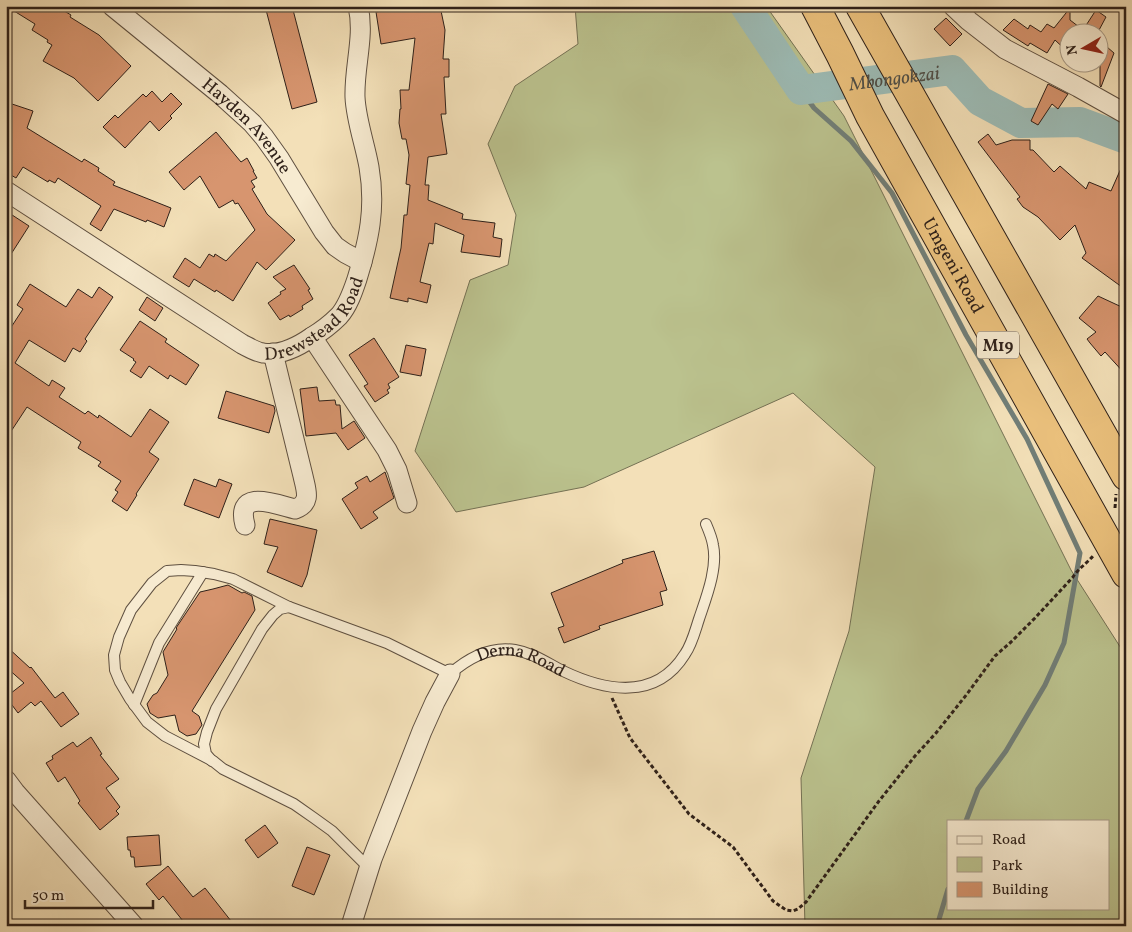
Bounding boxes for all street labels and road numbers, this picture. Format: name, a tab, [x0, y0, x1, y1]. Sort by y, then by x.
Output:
street label: Hayden Avenue	[196, 73, 297, 179]
street label: Umgeni Road	[915, 214, 989, 318]
street label: Drewstead Road	[264, 274, 371, 368]
road number: M19	[977, 332, 1019, 358]
street label: Derna Road	[473, 638, 569, 684]

